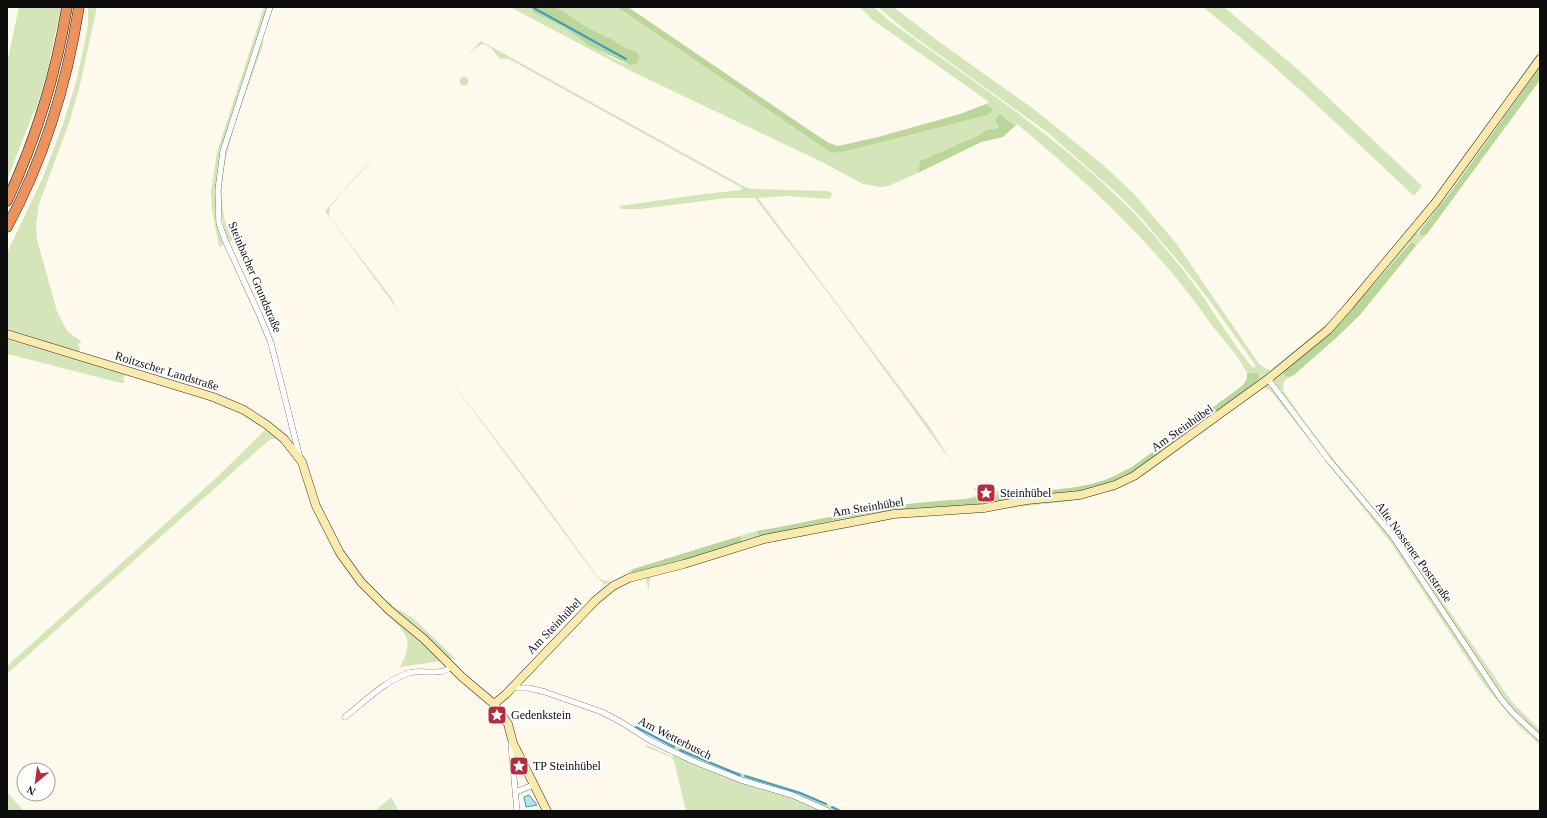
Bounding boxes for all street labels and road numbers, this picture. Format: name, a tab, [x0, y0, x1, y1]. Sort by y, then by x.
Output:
street label: Steinbacher Grundstraße	[225, 220, 285, 334]
street label: Roitzscher Landstraße	[113, 349, 221, 393]
street label: Am Steinhübel	[1148, 401, 1216, 454]
street label: Am Steinhübel	[831, 494, 905, 520]
street label: Alte Nossener Poststraße	[1373, 499, 1455, 605]
street label: Am Steinhübel	[524, 595, 585, 657]
street label: Am Wetterbusch	[636, 713, 714, 763]

